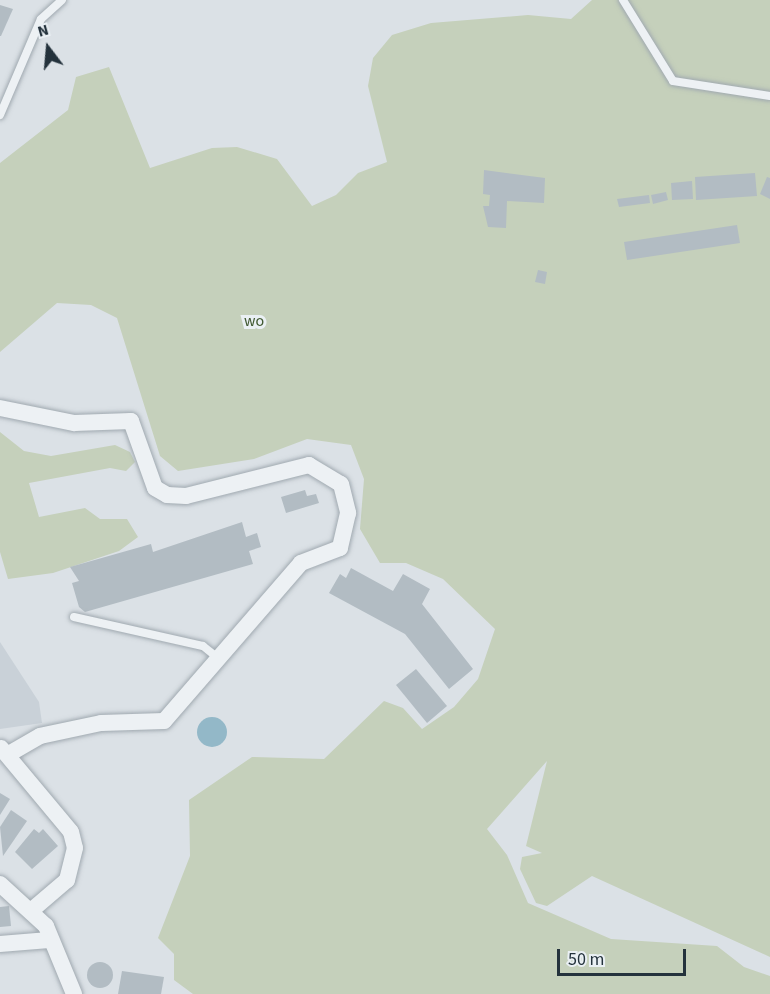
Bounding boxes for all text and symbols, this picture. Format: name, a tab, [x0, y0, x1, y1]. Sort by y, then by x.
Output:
north arrow	[18, 18, 78, 78]
text: N	[35, 19, 51, 43]
park label: wo	[244, 311, 264, 331]
scale bar	[560, 937, 689, 975]
text: 50 m	[568, 947, 604, 972]

